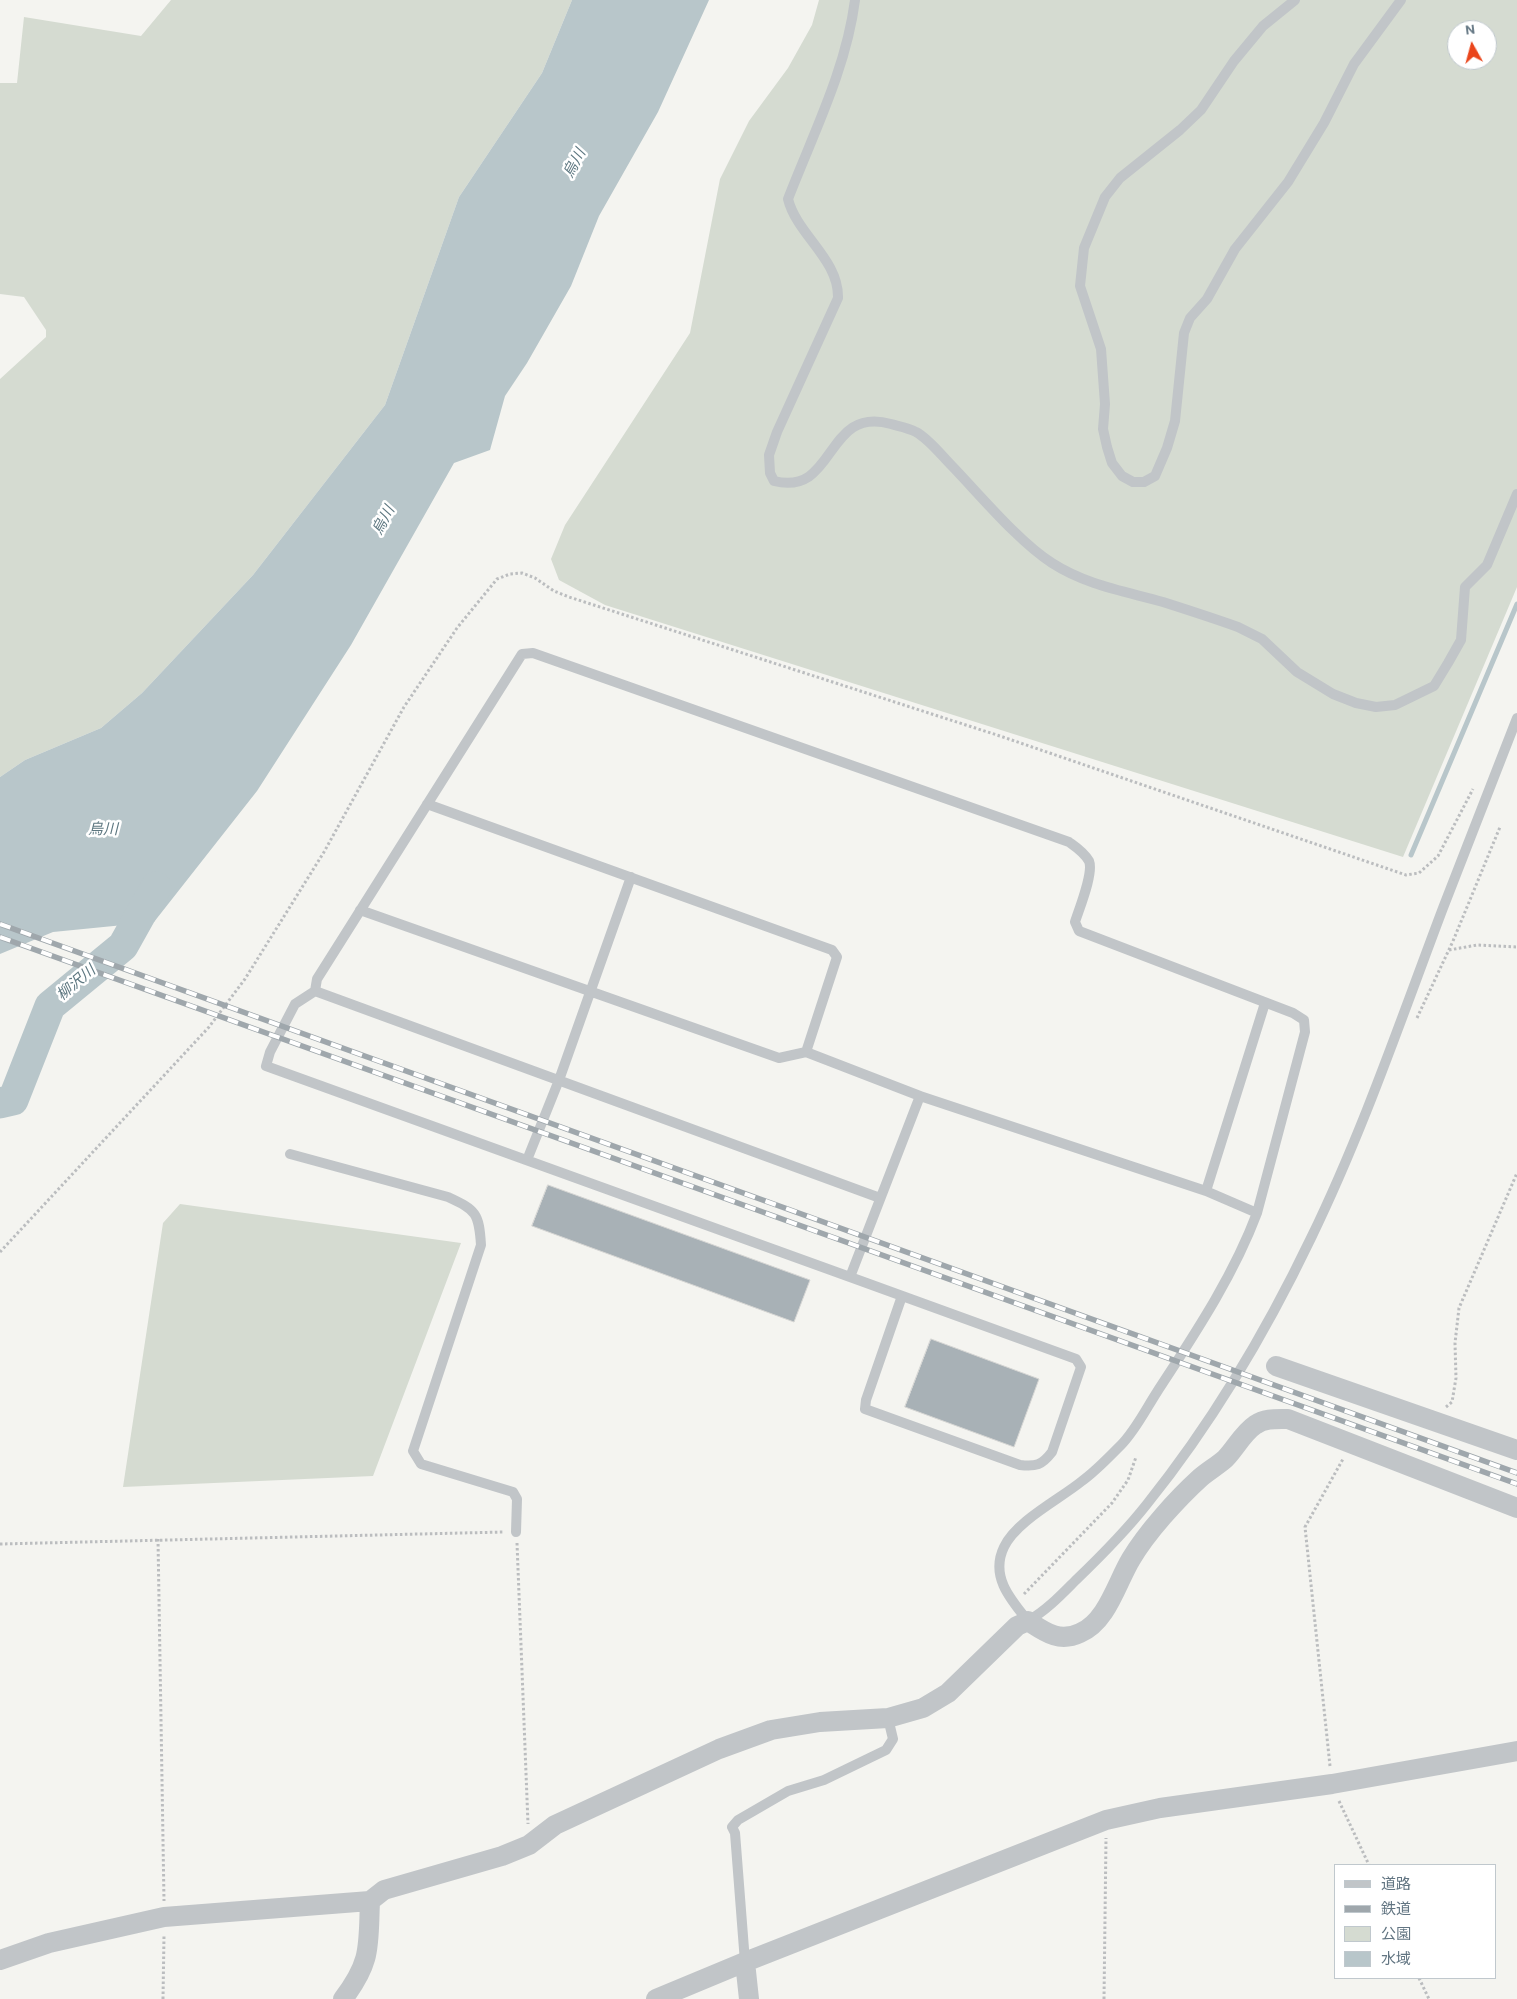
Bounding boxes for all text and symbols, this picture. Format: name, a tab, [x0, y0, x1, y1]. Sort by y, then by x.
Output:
north arrow	[1447, 20, 1497, 70]
text: N	[1464, 22, 1476, 40]
water label: 烏川	[561, 147, 591, 181]
water label: 烏川	[370, 504, 400, 538]
water label: 烏川	[88, 822, 118, 840]
water label: 柳沢川	[54, 963, 100, 1005]
legend	[1334, 1864, 1497, 1979]
text: 道路	[1381, 1876, 1411, 1895]
text: 鉄道	[1381, 1901, 1411, 1920]
text: 公園	[1381, 1926, 1411, 1945]
text: 水域	[1381, 1951, 1411, 1970]

